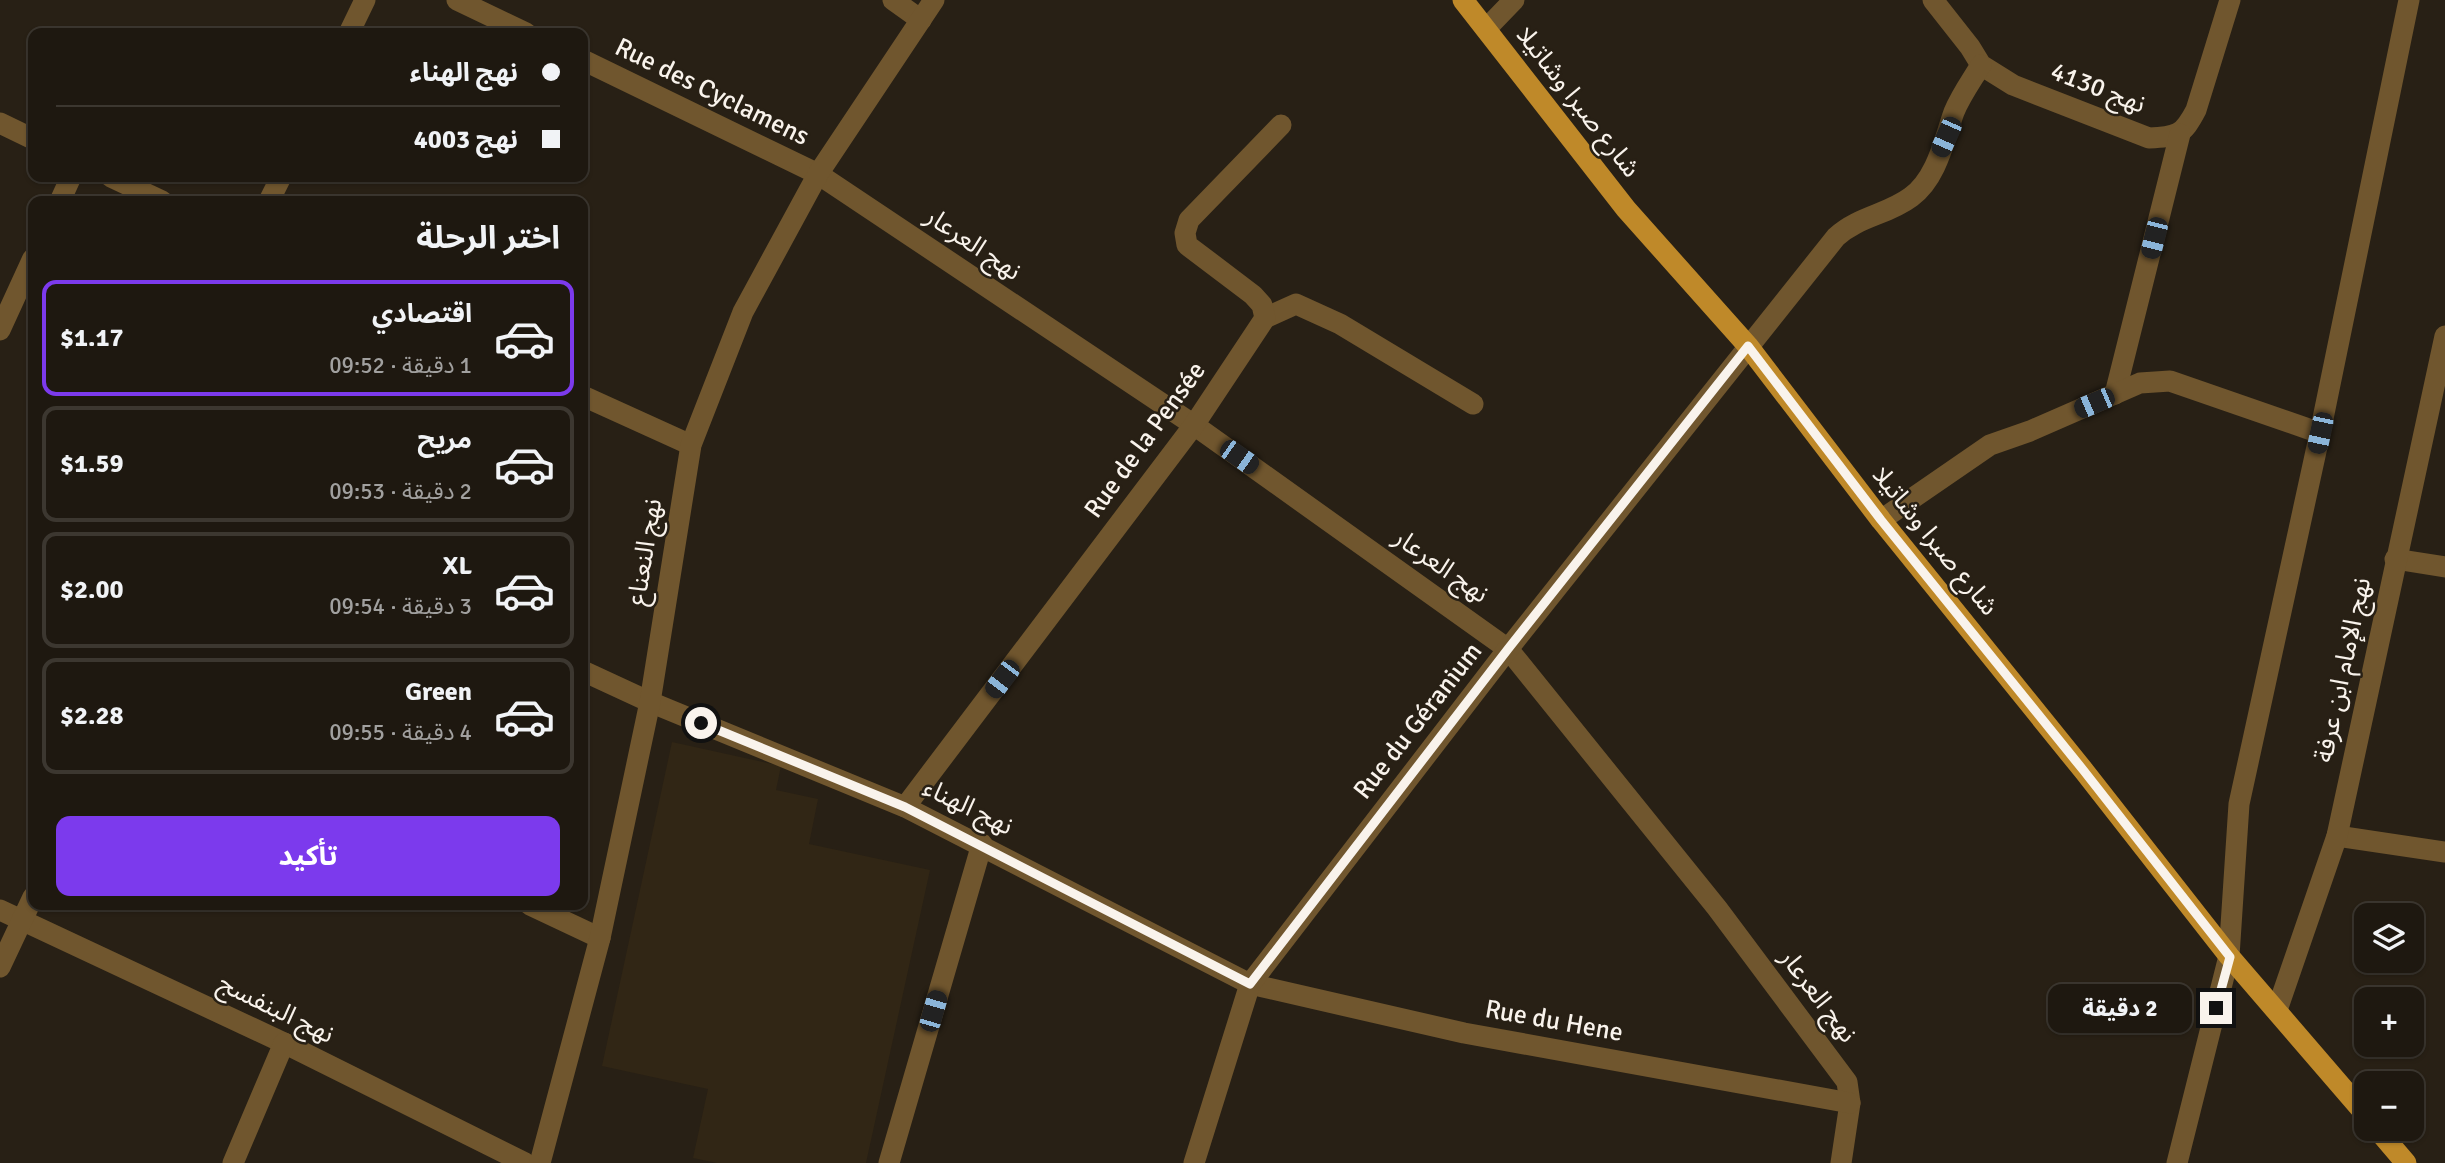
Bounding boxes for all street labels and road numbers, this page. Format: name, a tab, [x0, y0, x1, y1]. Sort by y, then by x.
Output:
street label: شارع صبرا وشاتيلا	[1507, 20, 1647, 185]
street label: Rue des Cyclamens	[610, 31, 814, 153]
street label: نهج 4130	[2045, 55, 2150, 123]
street label: نهج العرعار	[916, 200, 1027, 290]
street label: Rue de la Pensée	[1077, 355, 1213, 525]
street label: شارع صبرا وشاتيلا	[1863, 460, 2005, 623]
street label: نهج النعناع	[621, 496, 672, 608]
street label: نهج العرعار	[1385, 521, 1495, 613]
street label: نهج الإمام ابن عرفة	[2308, 575, 2381, 766]
street label: Rue du Géranium	[1347, 636, 1489, 806]
street label: نهج الهناء	[916, 772, 1018, 845]
street label: نهج العرعار	[1769, 942, 1864, 1051]
street label: نهج البنفسج	[211, 967, 339, 1054]
street label: Rue du Hene	[1483, 993, 1625, 1049]

